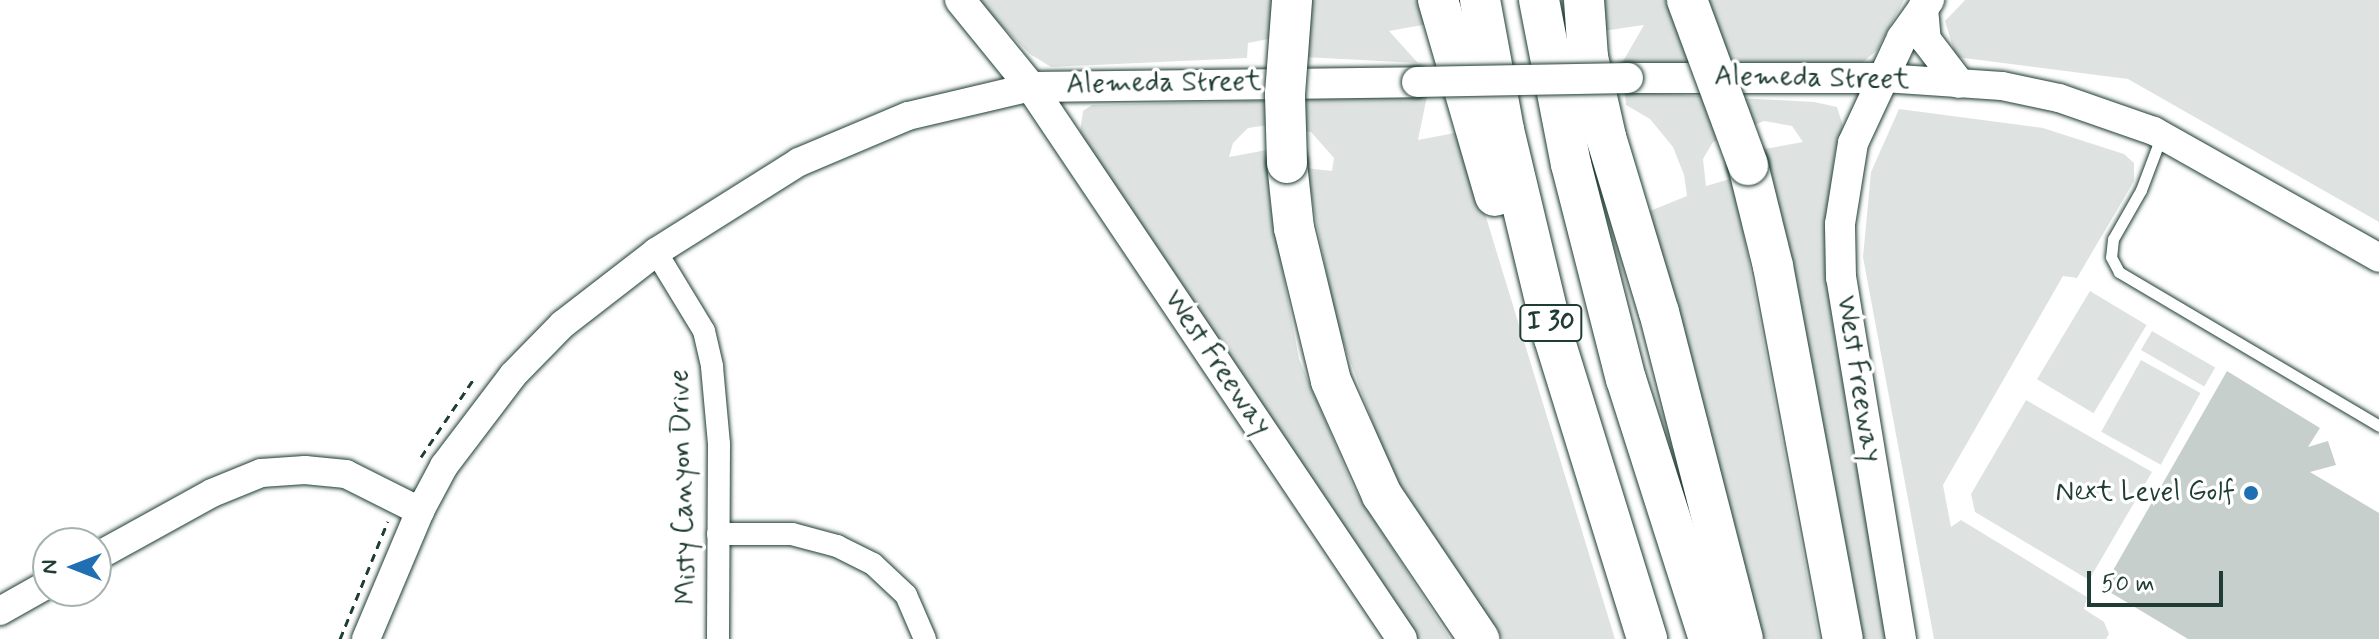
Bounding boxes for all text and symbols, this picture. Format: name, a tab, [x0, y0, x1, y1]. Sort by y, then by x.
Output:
street label: Alemeda Street	[1714, 60, 1910, 98]
street label: Alemeda Street	[1066, 65, 1262, 103]
street label: West Freeway	[1156, 284, 1278, 442]
street label: West Freeway	[1828, 293, 1888, 465]
road number: I 30	[1519, 301, 1583, 345]
street label: Misty Canyon Drive	[663, 372, 705, 602]
place label: Next Level Golf	[2051, 476, 2235, 510]
marker: Next Level Golf	[2242, 484, 2260, 502]
north arrow	[32, 527, 112, 607]
scale bar	[2091, 555, 2227, 605]
text: N	[36, 560, 64, 574]
text: 50 m	[2101, 569, 2155, 600]

